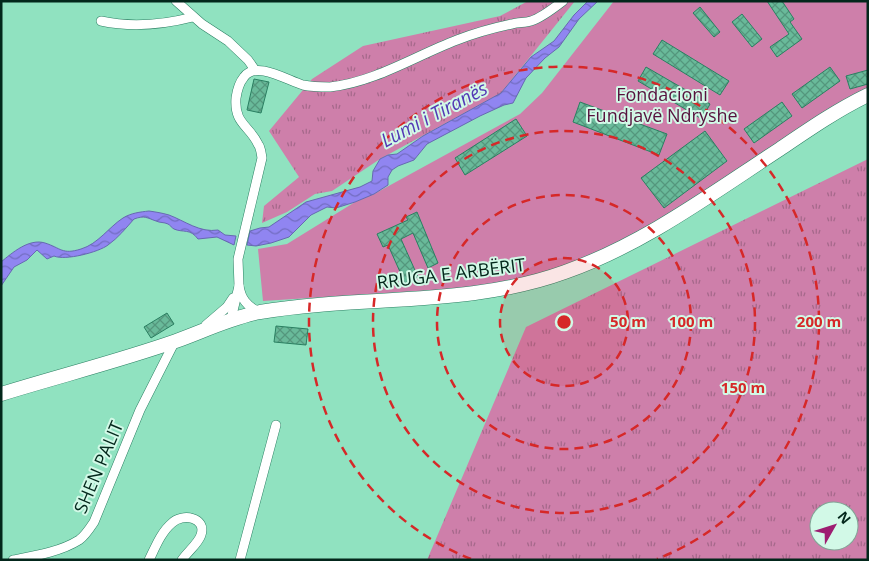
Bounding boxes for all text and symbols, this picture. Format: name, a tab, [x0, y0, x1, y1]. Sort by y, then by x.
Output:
water label: Lumi i Tiranës	[376, 75, 492, 153]
park label: Fondacioni Fundjavë Ndryshe	[586, 82, 738, 127]
street label: RRUGA E ARBËRIT	[375, 252, 527, 294]
text: 50 m	[610, 311, 646, 331]
text: 100 m	[669, 311, 713, 331]
text: 200 m	[797, 311, 841, 331]
centre of rings	[555, 313, 573, 331]
text: 150 m	[721, 377, 765, 397]
street label: SHEN PALIT	[68, 417, 128, 517]
north arrow	[809, 501, 859, 551]
text: N	[834, 507, 855, 528]

